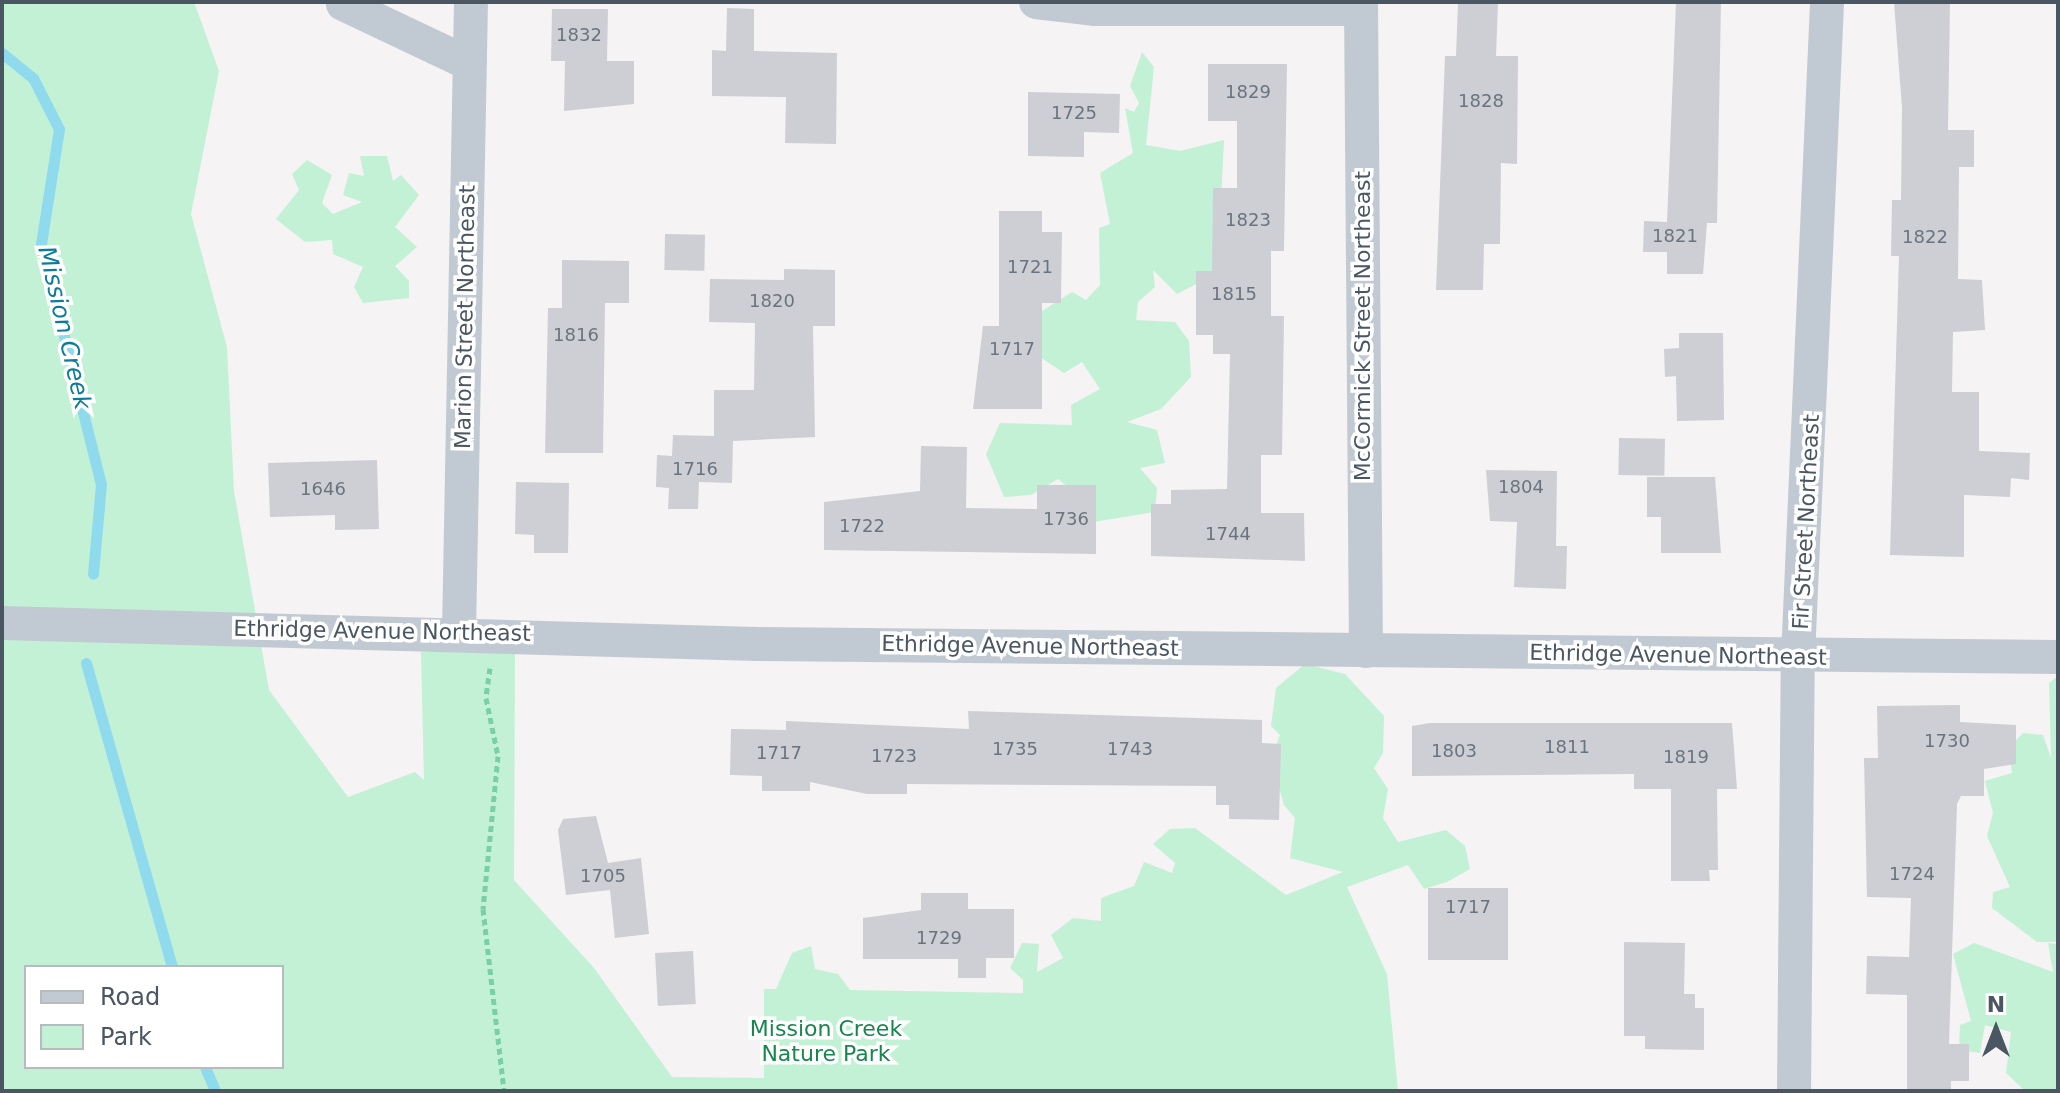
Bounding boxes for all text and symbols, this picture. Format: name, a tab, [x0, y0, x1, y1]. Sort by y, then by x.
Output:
house number: 1832	[556, 24, 602, 46]
house number: 1829	[1225, 81, 1271, 103]
house number: 1828	[1458, 90, 1504, 112]
house number: 1725	[1051, 102, 1097, 124]
street label: McCormick Street Northeast	[1350, 171, 1376, 481]
street label: Marion Street Northeast	[449, 185, 481, 449]
house number: 1823	[1225, 209, 1271, 231]
house number: 1821	[1652, 225, 1698, 247]
house number: 1822	[1902, 226, 1948, 248]
water label: Mission Creek	[31, 244, 97, 412]
house number: 1721	[1007, 256, 1053, 278]
house number: 1815	[1211, 283, 1257, 305]
house number: 1820	[749, 290, 795, 312]
house number: 1816	[553, 324, 599, 346]
house number: 1717	[989, 338, 1035, 360]
street label: Fir Street Northeast	[1787, 414, 1825, 630]
house number: 1716	[672, 458, 718, 480]
house number: 1804	[1498, 476, 1544, 498]
house number: 1646	[300, 478, 346, 500]
house number: 1736	[1043, 508, 1089, 530]
house number: 1722	[839, 515, 885, 537]
house number: 1744	[1205, 523, 1251, 545]
street label: Ethridge Avenue Northeast	[233, 615, 531, 647]
street label: Ethridge Avenue Northeast	[881, 630, 1179, 662]
street label: Ethridge Avenue Northeast	[1529, 639, 1827, 671]
house number: 1730	[1924, 730, 1970, 752]
house number: 1811	[1544, 736, 1590, 758]
house number: 1735	[992, 738, 1038, 760]
house number: 1743	[1107, 738, 1153, 760]
house number: 1803	[1431, 740, 1477, 762]
house number: 1717	[756, 742, 802, 764]
house number: 1723	[871, 745, 917, 767]
house number: 1819	[1663, 746, 1709, 768]
house number: 1724	[1889, 863, 1935, 885]
house number: 1705	[580, 865, 626, 887]
house number: 1717	[1445, 896, 1491, 918]
house number: 1729	[916, 927, 962, 949]
legend	[24, 965, 284, 1069]
text: Road	[100, 983, 160, 1011]
north arrow	[1956, 989, 2036, 1069]
text: N	[1987, 992, 2005, 1017]
park label: Mission Creek Nature Park	[750, 1015, 902, 1066]
text: Park	[100, 1023, 152, 1051]

